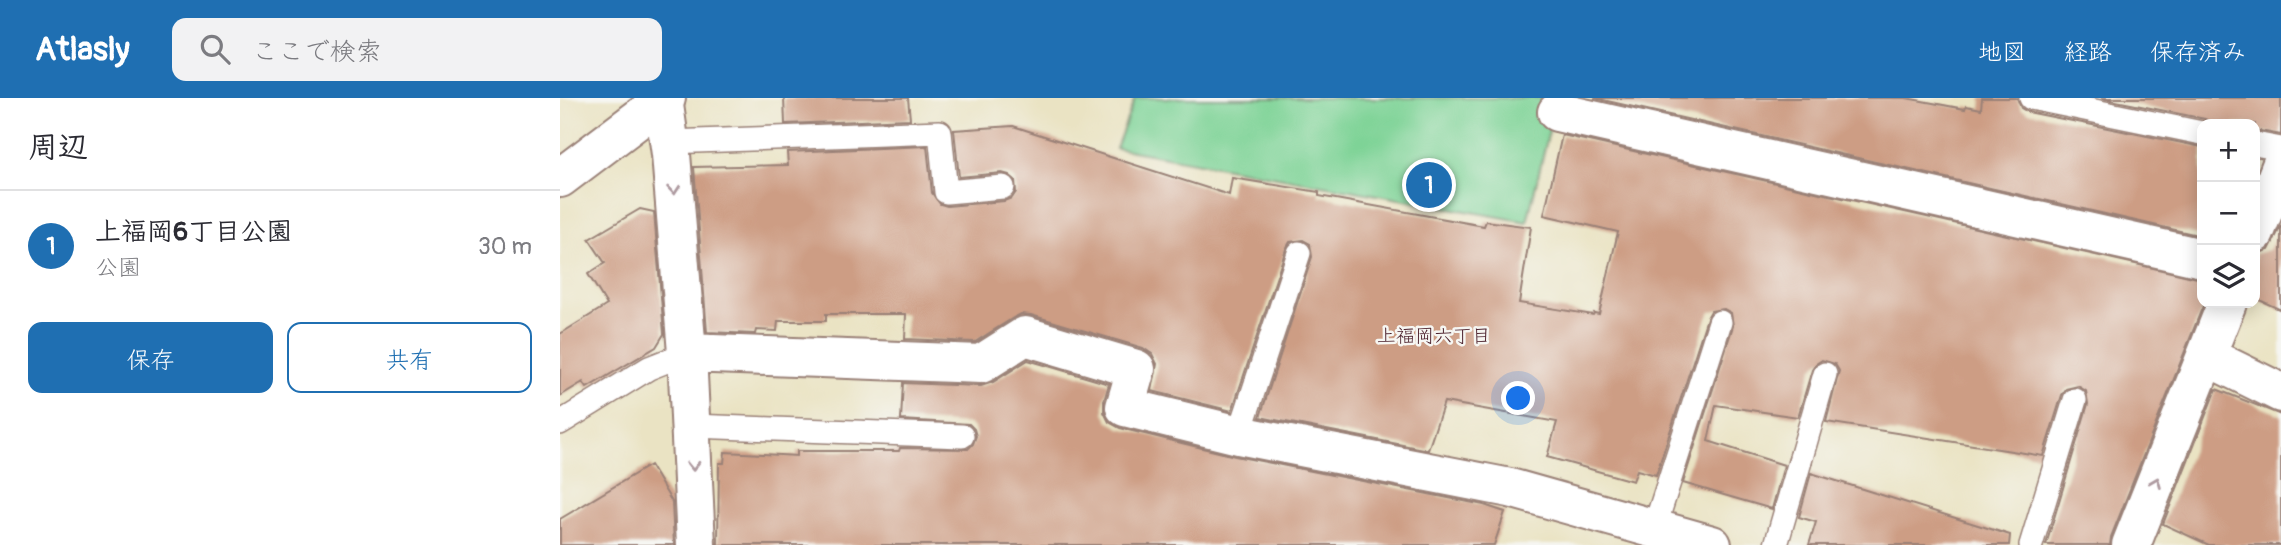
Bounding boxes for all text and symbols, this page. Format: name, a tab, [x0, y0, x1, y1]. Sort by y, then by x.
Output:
search box	[172, 18, 662, 81]
text: Atlasly	[35, 29, 130, 70]
icon: search	[196, 30, 234, 68]
text: ここで検索	[252, 36, 382, 68]
text: 地図	[1978, 38, 2026, 67]
text: 経路	[2064, 38, 2112, 67]
text: 保存済み	[2150, 38, 2246, 67]
map controls	[2197, 119, 2260, 308]
button: +	[2197, 119, 2260, 182]
text: 周辺	[28, 129, 88, 166]
pin: 1	[1406, 159, 1452, 211]
button: −	[2197, 182, 2260, 245]
one-way arrow	[666, 185, 681, 196]
text: 上福岡6丁目公園	[95, 216, 292, 248]
text: 1	[47, 232, 56, 261]
text: 30 m	[478, 232, 532, 261]
button: layers	[2197, 245, 2260, 308]
text: 公園	[95, 253, 141, 282]
button: 保存	[28, 322, 273, 393]
button: 共有	[287, 322, 532, 393]
district label: 上福岡六丁目	[1377, 324, 1491, 348]
your location	[1501, 381, 1535, 415]
one-way arrow	[686, 461, 701, 472]
one-way arrow	[2148, 476, 2162, 488]

